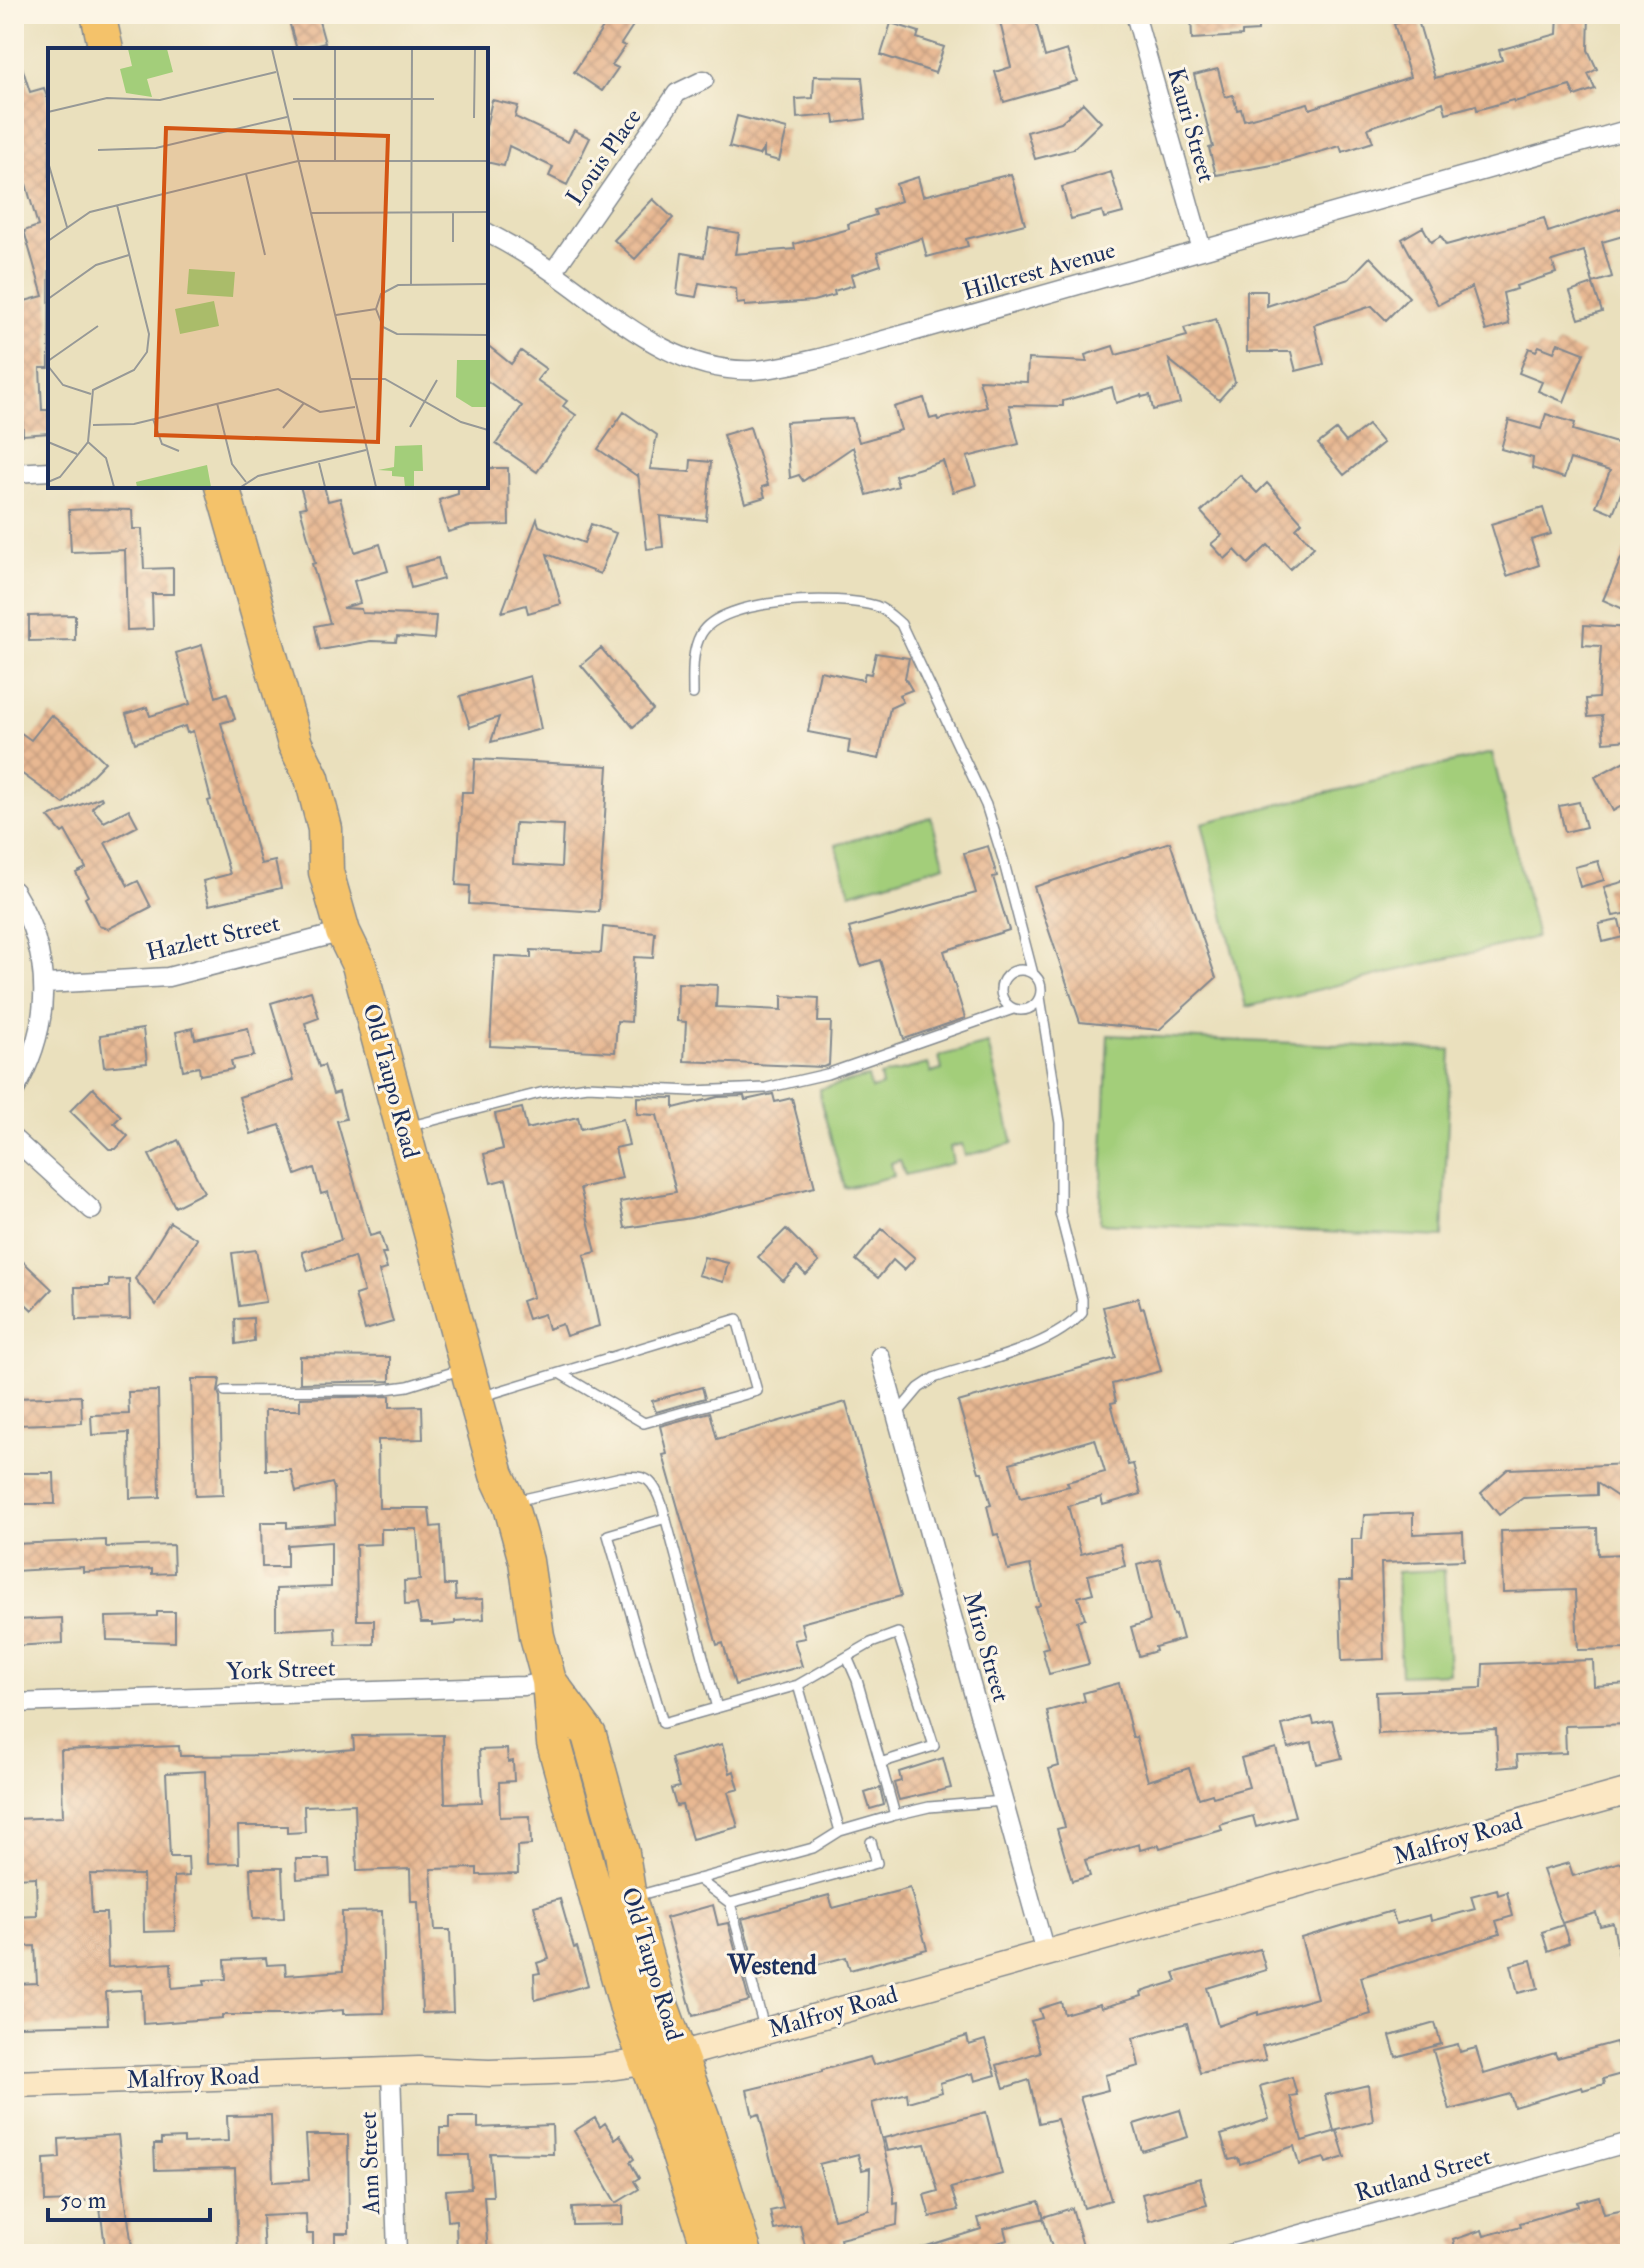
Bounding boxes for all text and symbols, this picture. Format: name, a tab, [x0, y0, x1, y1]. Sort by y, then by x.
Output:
inset map	[48, 48, 488, 488]
street label: Kauri Street	[1160, 64, 1222, 186]
street label: Louis Place	[559, 103, 649, 211]
street label: Hillcrest Avenue	[959, 234, 1119, 308]
street label: Hazlett Street	[143, 908, 283, 968]
street label: Old Taupo Road	[355, 1000, 427, 1162]
street label: Miro Street	[956, 1588, 1017, 1706]
street label: York Street	[226, 1653, 336, 1687]
street label: Malfroy Road	[1390, 1806, 1526, 1872]
street label: Old Taupo Road	[614, 1884, 690, 2045]
district label: Westend	[726, 1950, 817, 1982]
street label: Malfroy Road	[765, 1979, 901, 2045]
street label: Malfroy Road	[126, 2060, 260, 2096]
street label: Ann Street	[353, 2111, 387, 2216]
street label: Rutland Street	[1351, 2141, 1495, 2209]
scale bar	[48, 2172, 210, 2222]
text: 50 m	[60, 2185, 107, 2216]

